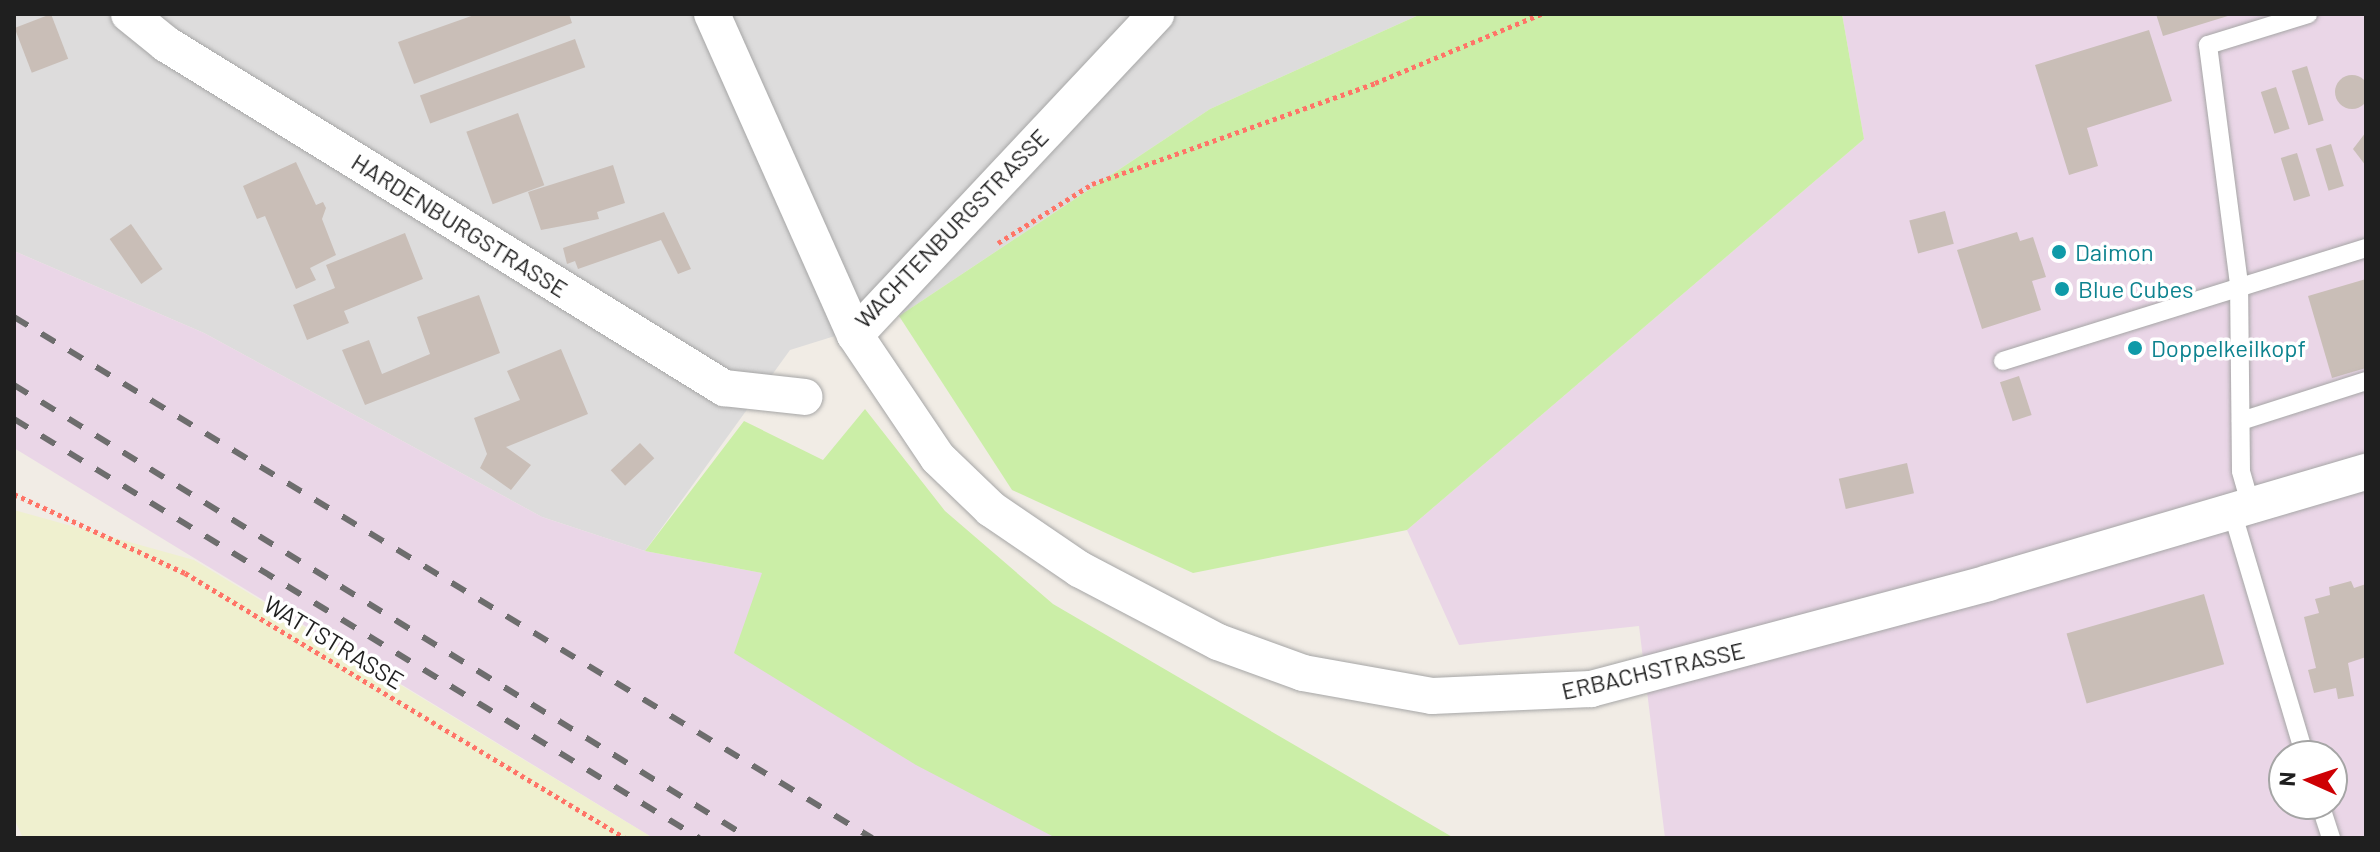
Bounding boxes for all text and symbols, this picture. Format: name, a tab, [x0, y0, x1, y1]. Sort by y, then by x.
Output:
street label: WACHTENBURGSTRASSE	[848, 122, 1054, 334]
street label: HARDENBURGSTRASSE	[347, 147, 573, 303]
place label: Daimon	[2075, 238, 2154, 266]
marker: Daimon	[2050, 243, 2068, 261]
place label: Blue Cubes	[2078, 275, 2194, 303]
marker: Blue Cubes	[2053, 280, 2071, 298]
place label: Doppelkeilkopf	[2151, 334, 2306, 362]
marker: Doppelkeilkopf	[2126, 339, 2144, 357]
street label: WATTSTRASSE	[259, 589, 409, 695]
street label: ERBACHSTRASSE	[1559, 635, 1747, 705]
north arrow	[2268, 740, 2348, 820]
text: N	[2273, 771, 2299, 787]

